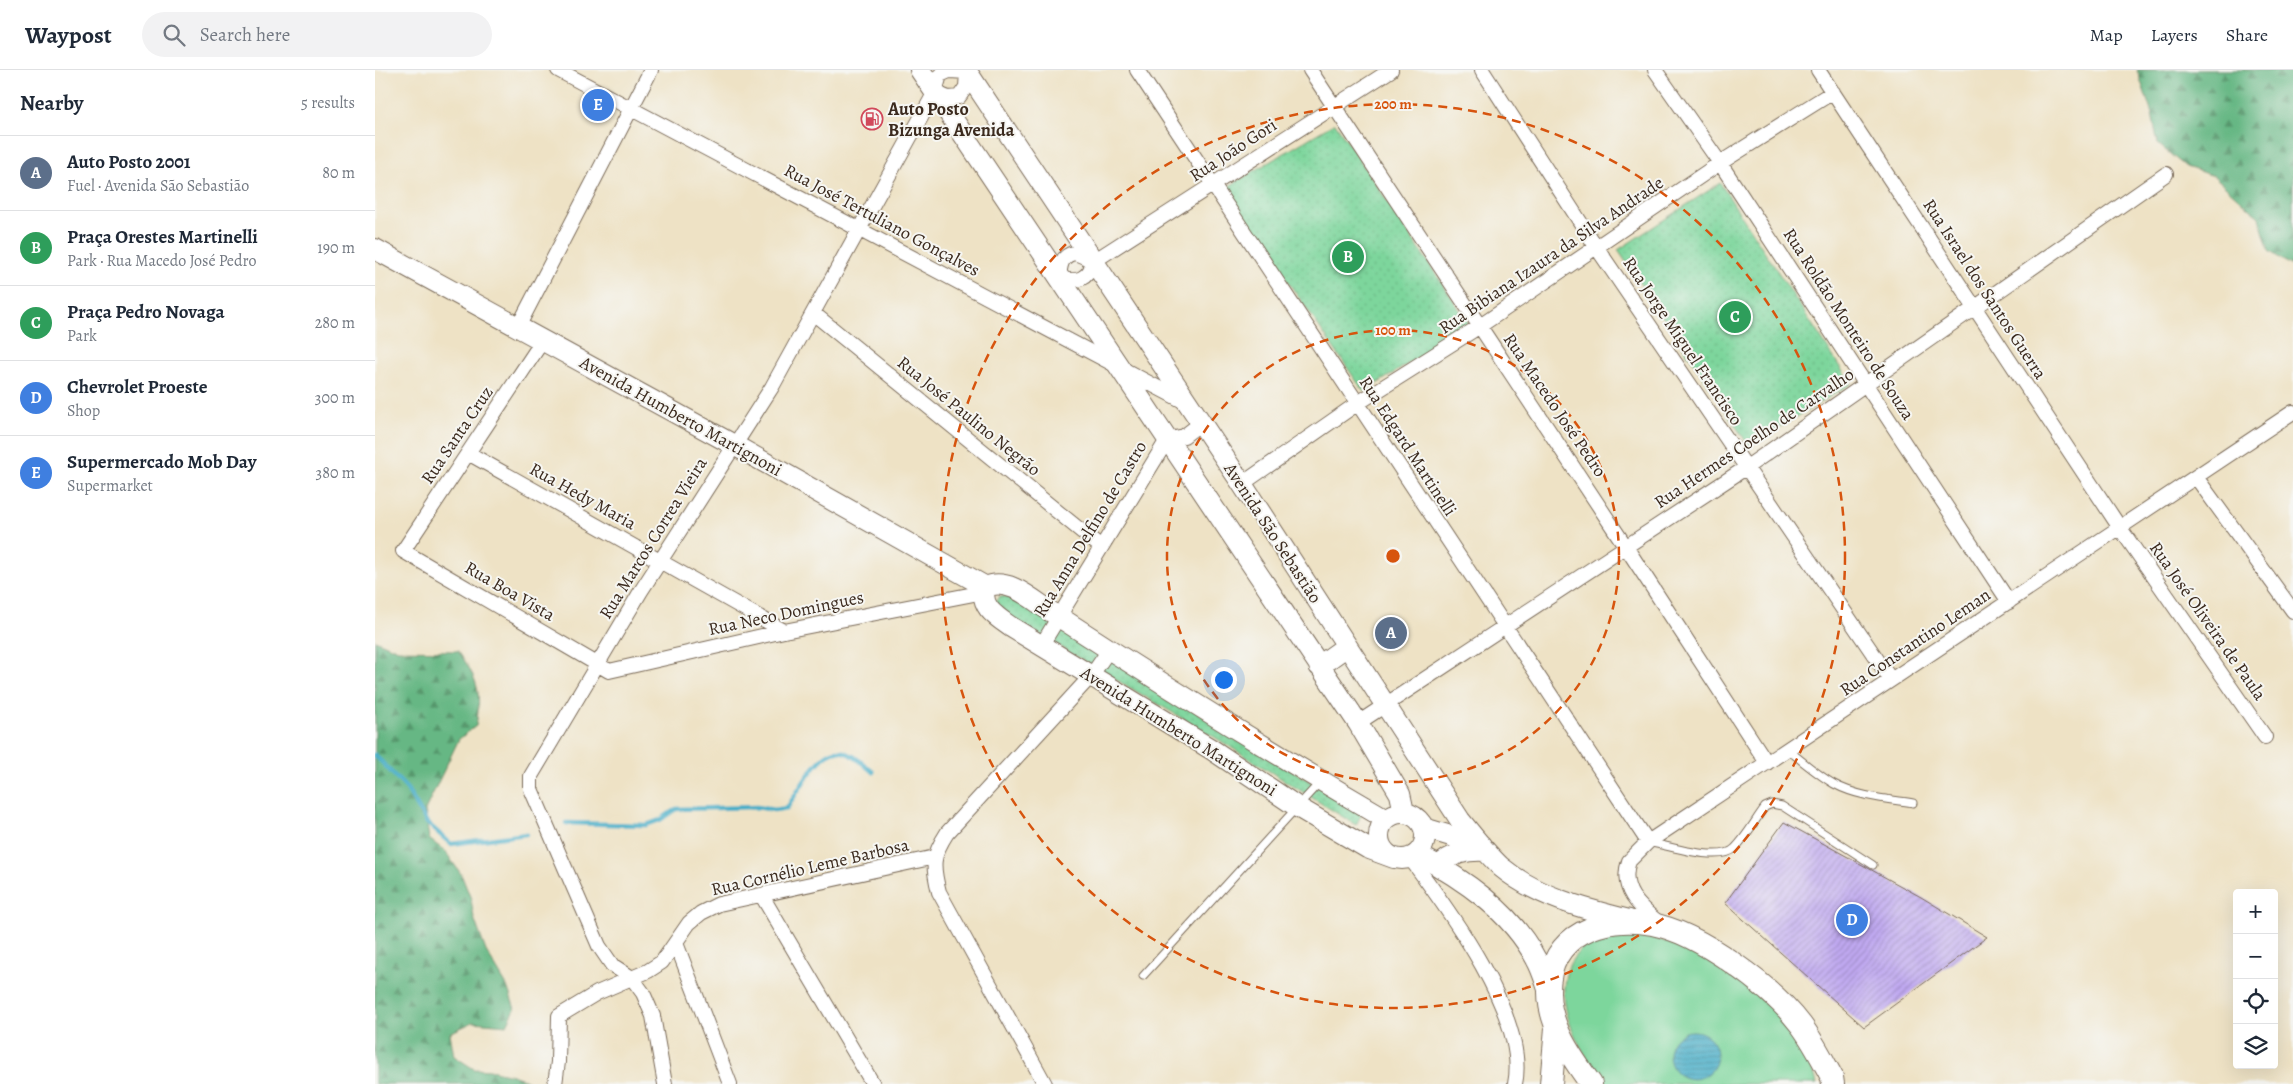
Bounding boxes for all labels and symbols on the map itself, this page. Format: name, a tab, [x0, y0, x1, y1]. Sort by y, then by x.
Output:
pin: E	[582, 86, 614, 124]
text: 200 m	[1374, 94, 1412, 114]
place label: Auto Posto Bizunga Avenida	[887, 97, 1015, 142]
fuel station icon: Auto Posto Bizunga Avenida	[860, 107, 884, 131]
street label: Rua João Gori	[1185, 113, 1281, 187]
street label: Rua José Tertuliano Gonçalves	[780, 158, 984, 282]
street label: Rua Bibiana Izaura da Silva Andrade	[1434, 171, 1668, 339]
street label: Rua Israel dos Santos Guerra	[1918, 194, 2053, 384]
street label: Rua Roldão Monteiro de Souza	[1778, 223, 1921, 425]
pin: B	[1332, 238, 1364, 276]
street label: Rua Jorge Miguel Francisco	[1617, 252, 1749, 430]
pin: C	[1719, 298, 1751, 336]
text: 100 m	[1375, 320, 1411, 340]
street label: Rua Macedo José Pedro	[1498, 328, 1612, 482]
street label: Avenida Humberto Martignoni	[575, 350, 786, 482]
street label: Rua José Paulino Negrão	[892, 351, 1046, 481]
street label: Rua Hermes Coelho de Carvalho	[1650, 362, 1858, 514]
street label: Rua Edgard Martinelli	[1354, 371, 1462, 521]
street label: Rua Santa Cruz	[415, 381, 499, 489]
street label: Rua Anna Delfino de Castro	[1028, 436, 1152, 622]
street label: Rua Marcos Correa Vieira	[593, 452, 713, 623]
street label: Rua Hedy Maria	[525, 457, 641, 536]
street label: Avenida São Sebastião	[1218, 457, 1327, 608]
street label: Rua José Oliveira de Paula	[2144, 537, 2272, 706]
centre of rings	[1384, 547, 1402, 565]
street label: Rua Boa Vista	[460, 555, 560, 627]
street label: Rua Constantino Leman	[1835, 582, 1995, 701]
street label: Rua Neco Domingues	[706, 585, 866, 641]
pin: A	[1375, 614, 1407, 652]
street label: Avenida Humberto Martignoni	[1075, 660, 1282, 801]
your location	[1211, 667, 1237, 693]
street label: Rua Cornélio Leme Barbosa	[709, 832, 912, 901]
pin: D	[1836, 901, 1868, 939]

